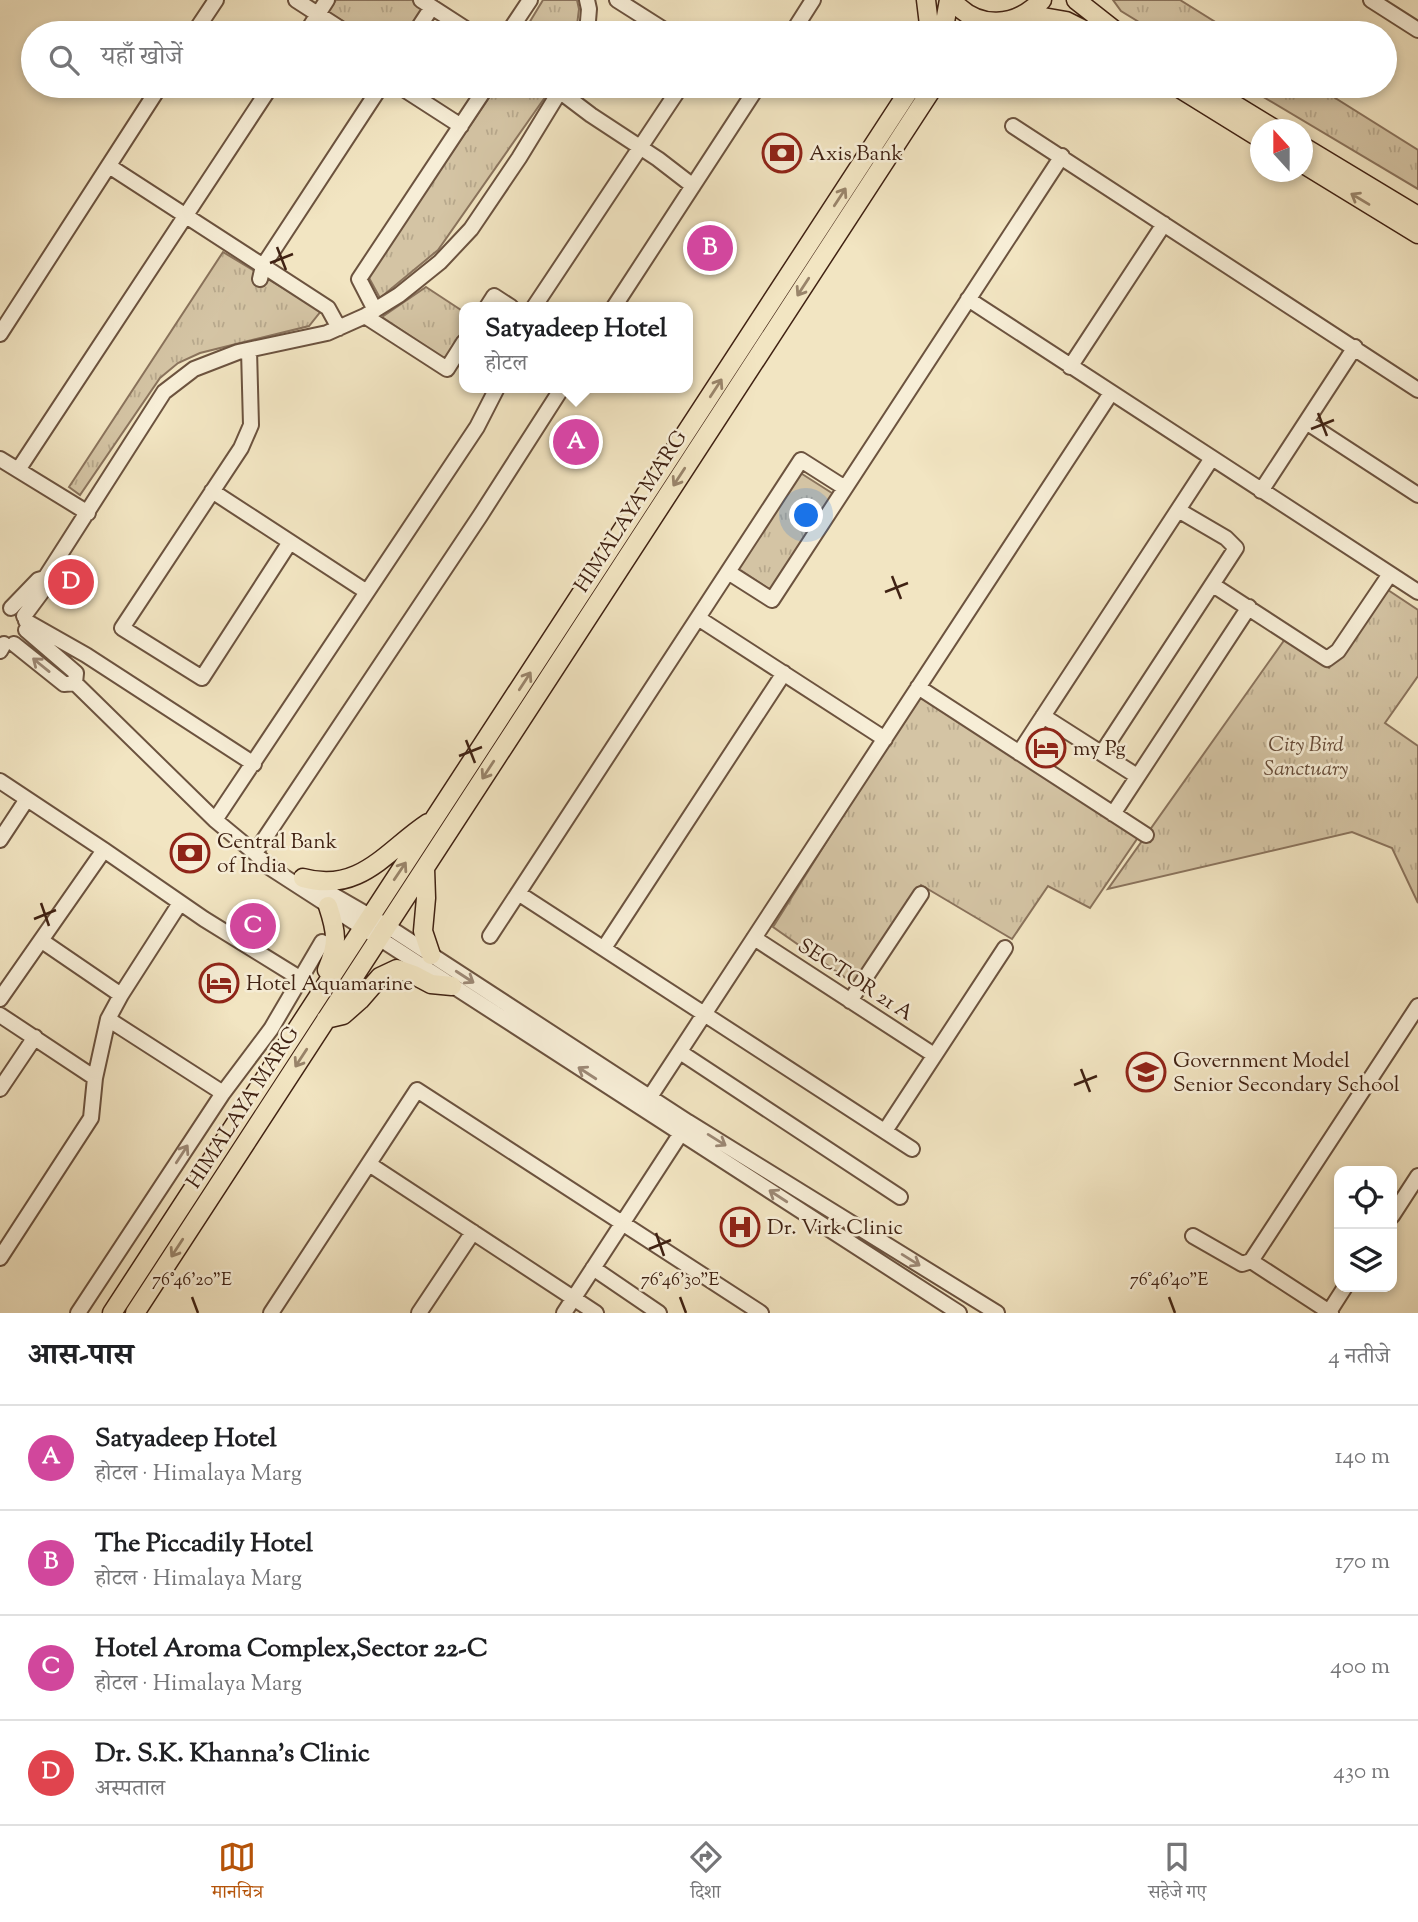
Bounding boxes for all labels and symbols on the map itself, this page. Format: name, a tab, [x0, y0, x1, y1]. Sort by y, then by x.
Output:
north arrow	[1250, 119, 1313, 182]
bank icon: Axis Bank	[761, 132, 803, 174]
place label: Axis Bank	[809, 140, 904, 170]
one-way arrow	[832, 188, 847, 207]
one-way arrow	[1351, 191, 1371, 205]
pin: B	[687, 222, 733, 274]
one-way arrow	[796, 276, 810, 296]
one-way arrow	[709, 378, 723, 398]
pin: A	[553, 416, 599, 468]
street label: HIMALAYA MARG	[568, 425, 692, 597]
one-way arrow	[671, 467, 686, 486]
your location	[789, 498, 823, 532]
pin: D	[48, 556, 94, 608]
one-way arrow	[32, 657, 50, 673]
one-way arrow	[517, 672, 532, 691]
hotel icon: my Pg	[1025, 727, 1067, 769]
park label: City Bird Sanctuary	[1264, 731, 1348, 785]
place label: my Pg	[1073, 735, 1126, 765]
one-way arrow	[480, 760, 494, 780]
place label: Central Bank of India	[217, 828, 338, 882]
bank icon: Central Bank of India	[169, 832, 211, 874]
one-way arrow	[393, 862, 407, 882]
pin: C	[230, 900, 276, 952]
street label: SECTOR 21 A	[791, 932, 919, 1029]
hotel icon: Hotel Aquamarine	[198, 962, 240, 1004]
place label: Hotel Aquamarine	[246, 970, 413, 1000]
one-way arrow	[454, 970, 474, 984]
street label: HIMALAYA MARG	[180, 1021, 307, 1195]
one-way arrow	[294, 1047, 308, 1067]
place label: Government Model Senior Secondary School	[1173, 1047, 1400, 1101]
school or university icon: Government Model Senior Secondary School	[1125, 1051, 1167, 1093]
one-way arrow	[578, 1065, 597, 1080]
one-way arrow	[707, 1133, 727, 1147]
one-way arrow	[176, 1144, 190, 1164]
one-way arrow	[769, 1189, 788, 1204]
hospital icon: Dr. Virk Clinic	[719, 1206, 761, 1248]
place label: Dr. Virk Clinic	[767, 1214, 903, 1244]
one-way arrow	[170, 1238, 184, 1257]
one-way arrow	[900, 1253, 920, 1267]
text: 76°46'20"E	[152, 1268, 232, 1294]
text: 76°46'30"E	[641, 1268, 719, 1294]
text: 76°46'40"E	[1130, 1268, 1209, 1294]

